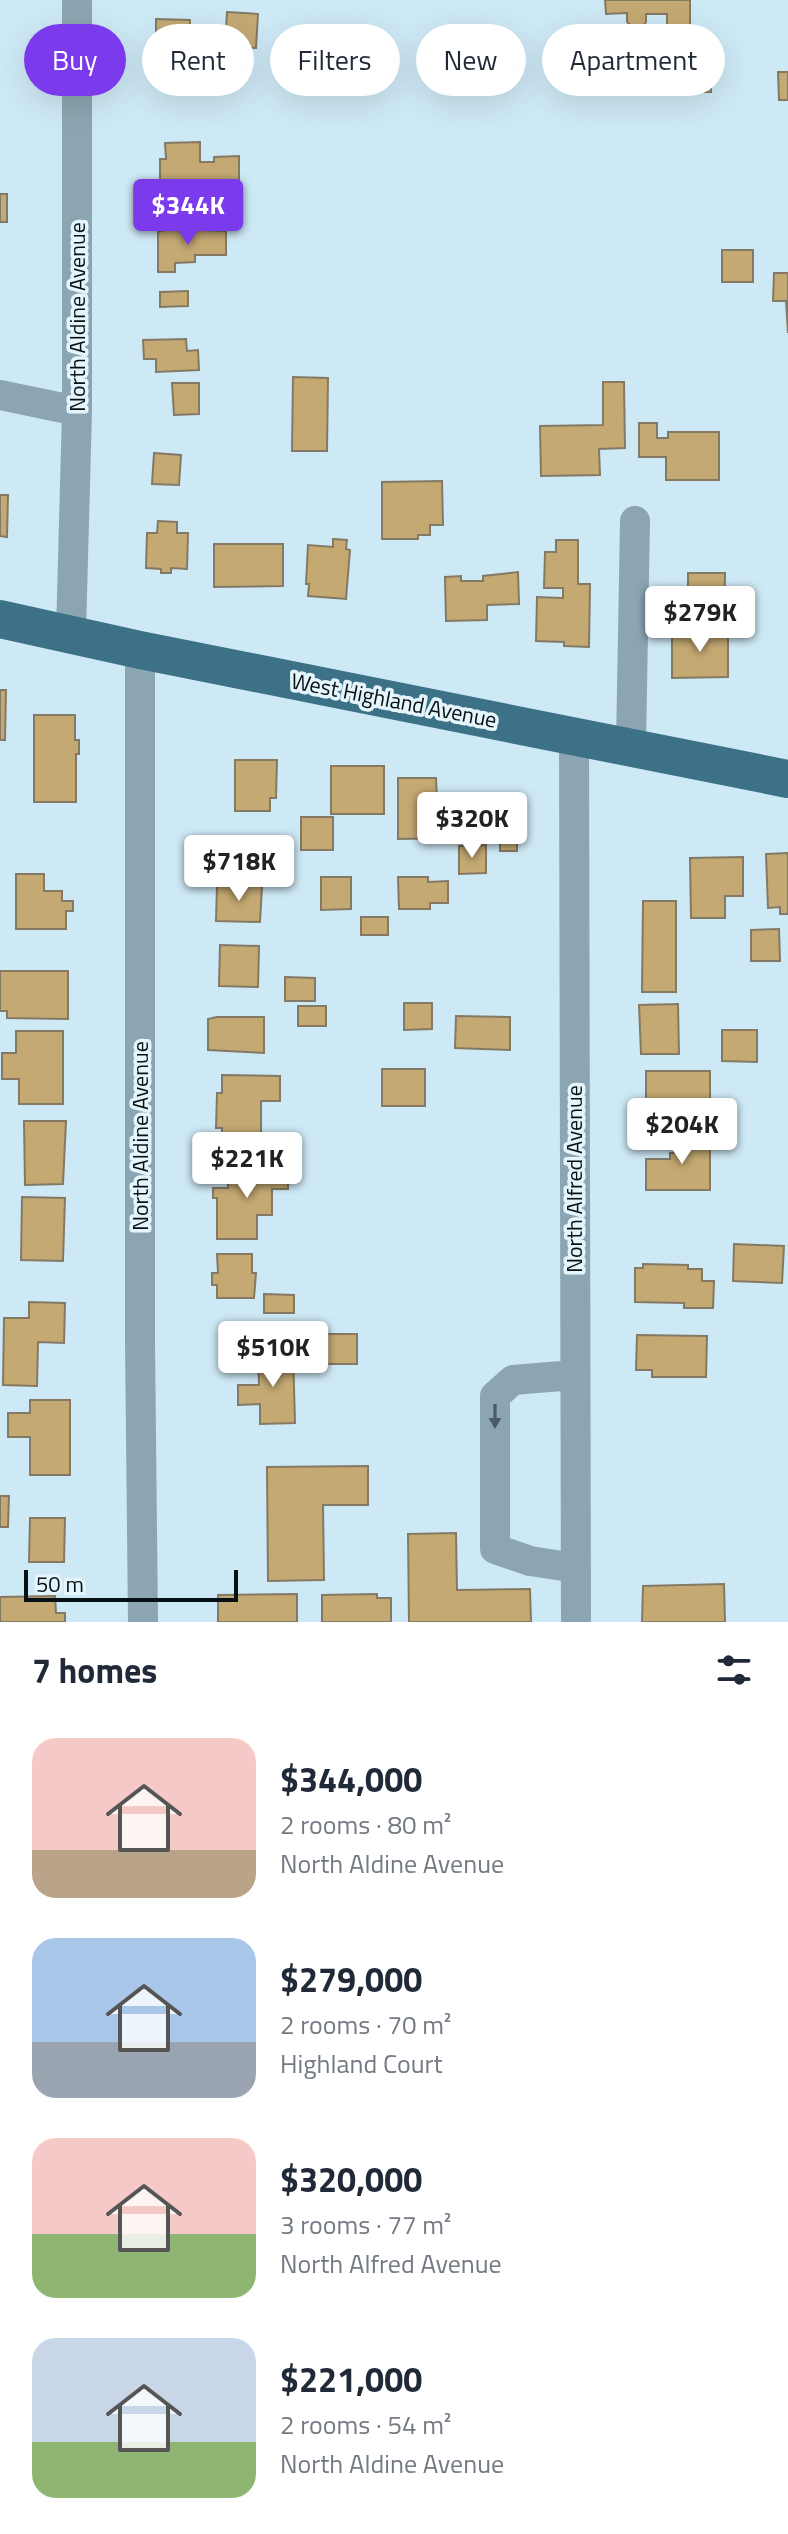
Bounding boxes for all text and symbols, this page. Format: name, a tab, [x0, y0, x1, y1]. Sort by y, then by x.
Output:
chip: Buy	[24, 24, 126, 96]
chip: Rent	[142, 24, 254, 96]
chip: Filters	[270, 24, 400, 96]
chip: New	[416, 24, 526, 96]
chip: Apartment	[542, 24, 725, 96]
pin: $344K	[132, 179, 244, 247]
text: $344K	[151, 185, 225, 224]
street label: North Aldine Avenue	[60, 222, 94, 412]
pin: $279K	[644, 586, 756, 654]
text: $279K	[663, 592, 737, 631]
street label: West Highland Avenue	[288, 663, 500, 737]
pin: $320K	[416, 792, 528, 860]
text: $320K	[435, 798, 509, 837]
pin: $718K	[183, 835, 295, 903]
text: $718K	[202, 841, 276, 880]
street label: North Aldine Avenue	[123, 1041, 157, 1231]
street label: North Alfred Avenue	[557, 1085, 591, 1273]
pin: $204K	[626, 1098, 738, 1166]
text: $204K	[645, 1104, 719, 1143]
pin: $221K	[191, 1132, 303, 1200]
text: $221K	[210, 1138, 284, 1177]
pin: $510K	[217, 1321, 329, 1389]
text: $510K	[236, 1327, 310, 1366]
one-way arrow	[489, 1404, 501, 1429]
scale bar	[24, 1566, 238, 1602]
text: 50 m	[36, 1567, 84, 1601]
text: 7 homes	[32, 1644, 157, 1696]
icon: filters	[712, 1648, 756, 1692]
text: $344,000	[280, 1753, 422, 1805]
icon: home	[96, 1770, 192, 1866]
text: 2 rooms · 80 m²	[280, 1805, 451, 1844]
text: North Aldine Avenue	[280, 1844, 504, 1883]
text: $279,000	[280, 1953, 422, 2005]
icon: home	[96, 1970, 192, 2066]
text: 2 rooms · 70 m²	[280, 2005, 451, 2044]
text: Highland Court	[280, 2044, 443, 2083]
text: $320,000	[280, 2153, 422, 2205]
icon: home	[96, 2170, 192, 2266]
text: 3 rooms · 77 m²	[280, 2205, 451, 2244]
text: North Alfred Avenue	[280, 2244, 502, 2283]
text: $221,000	[280, 2353, 422, 2405]
icon: home	[96, 2370, 192, 2466]
text: 2 rooms · 54 m²	[280, 2405, 451, 2444]
text: North Aldine Avenue	[280, 2444, 504, 2483]

